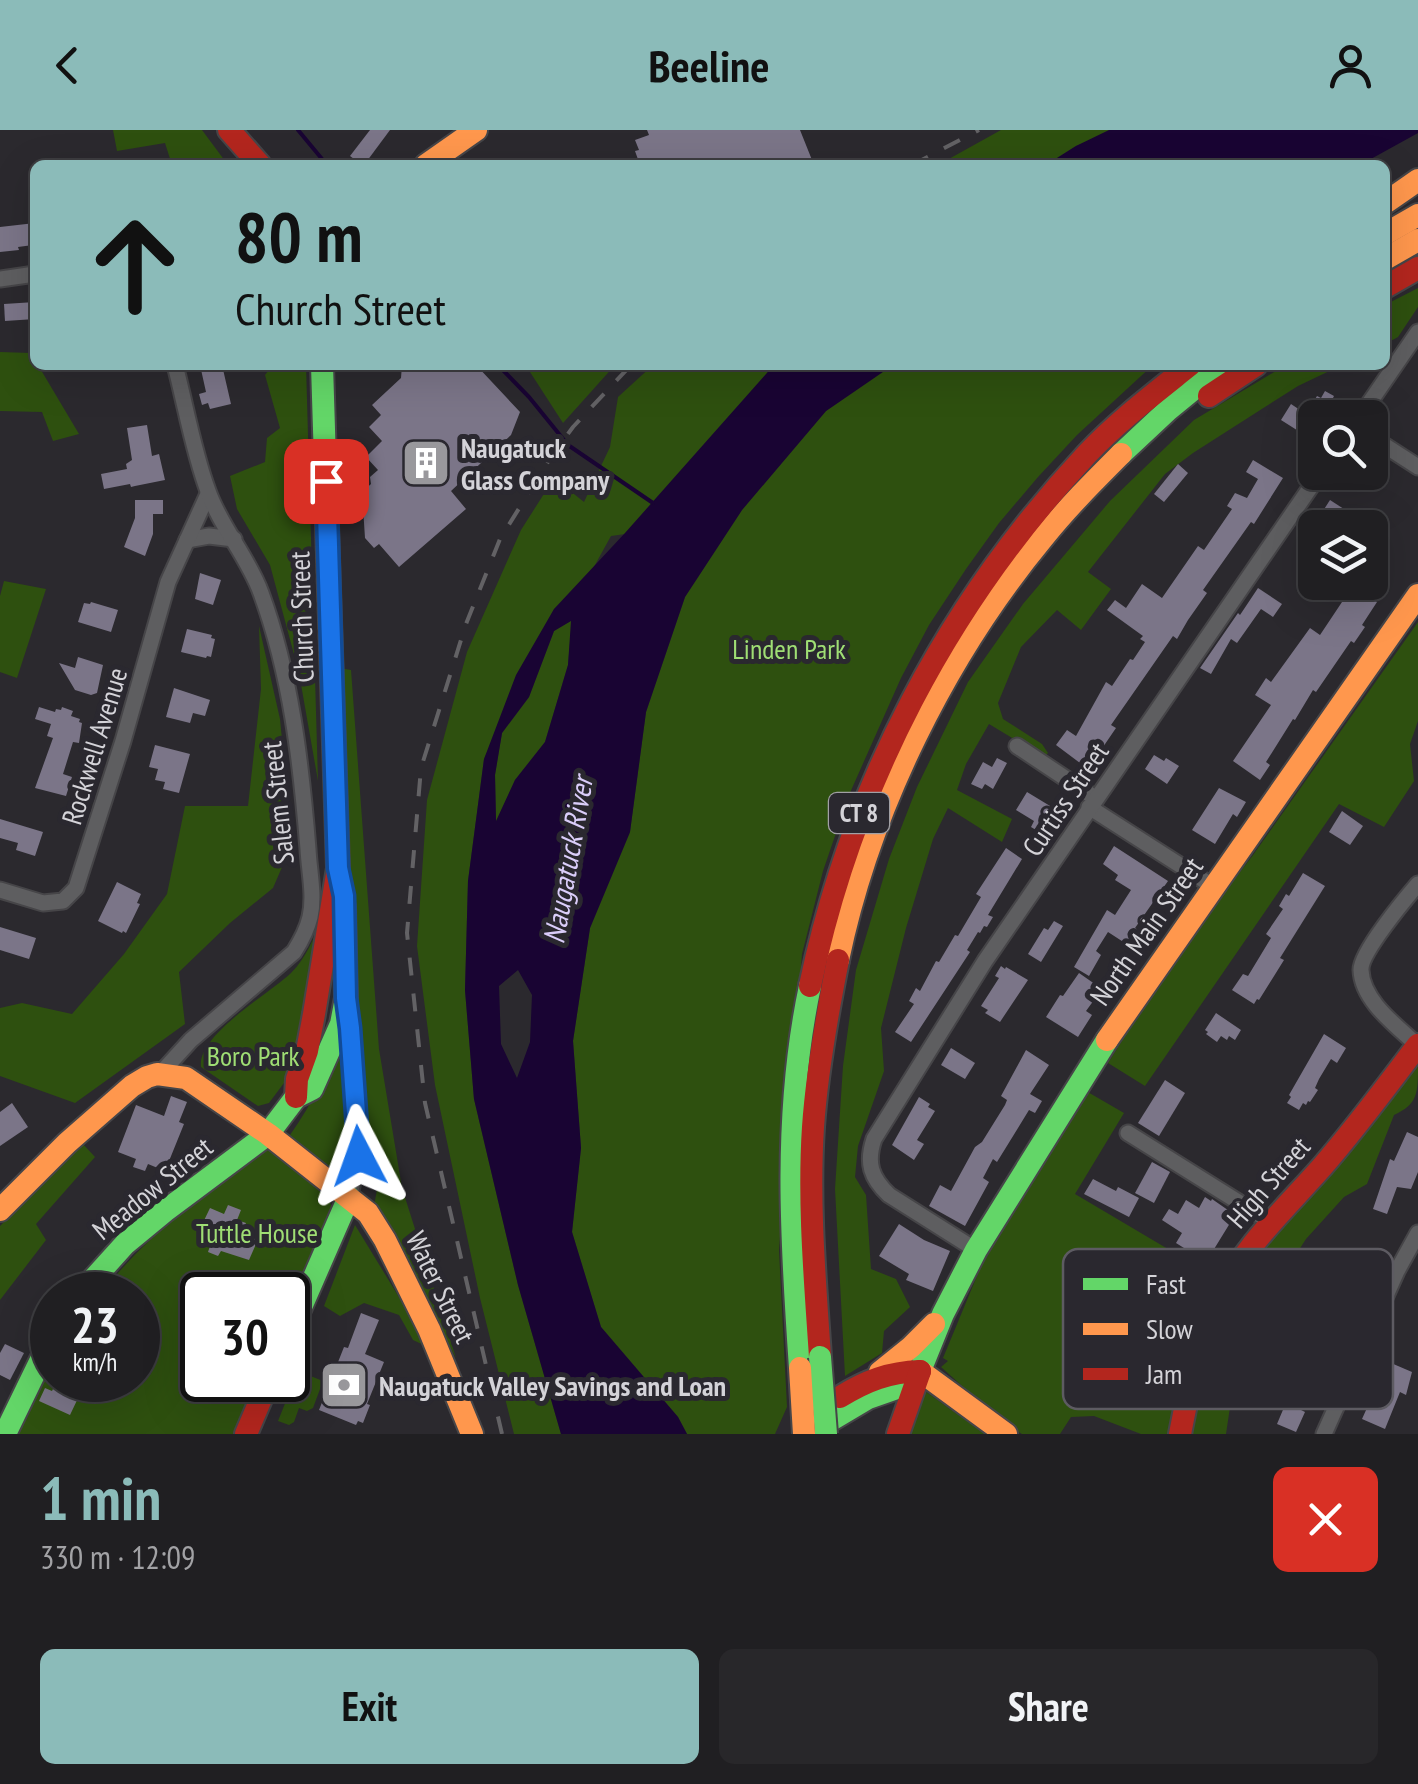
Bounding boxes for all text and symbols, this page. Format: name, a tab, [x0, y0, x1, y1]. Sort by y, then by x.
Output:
text: Beeline	[648, 36, 770, 94]
icon: back	[40, 38, 95, 93]
icon: person	[1323, 38, 1378, 93]
text: 80 m	[235, 191, 363, 281]
icon: ahead	[70, 200, 200, 330]
text: Church Street	[235, 279, 446, 337]
map controls	[1298, 400, 1388, 600]
button: search	[1298, 400, 1388, 490]
place label: Naugatuck Glass Company	[461, 429, 610, 498]
building icon: Naugatuck Glass Company	[400, 437, 452, 489]
pin	[284, 439, 369, 524]
icon: arrive	[299, 454, 354, 509]
button: layers	[1298, 510, 1388, 600]
street label: Church Street	[280, 551, 322, 683]
park label: Linden Park	[732, 630, 846, 667]
street label: Rockwell Avenue	[53, 663, 135, 829]
street label: Curtiss Street	[1013, 735, 1117, 863]
street label: Salem Street	[252, 739, 302, 866]
water label: Naugatuck River	[533, 770, 601, 946]
road number: CT 8	[829, 793, 889, 833]
street label: North Main Street	[1081, 849, 1211, 1012]
park label: Boro Park	[207, 1037, 299, 1074]
position arrow	[307, 1104, 411, 1208]
street label: Meadow Street	[84, 1128, 220, 1248]
street label: High Street	[1218, 1128, 1318, 1235]
park label: Tuttle House	[196, 1214, 318, 1251]
street label: Water Street	[398, 1225, 484, 1349]
legend	[1063, 1249, 1393, 1409]
text: Fast	[1146, 1265, 1186, 1302]
speed limit sign: 30	[180, 1272, 310, 1402]
text: 23	[71, 1292, 119, 1357]
text: Slow	[1146, 1310, 1193, 1347]
text: km/h	[73, 1346, 117, 1378]
text: Jam	[1145, 1355, 1182, 1392]
bank icon: Naugatuck Valley Savings and Loan	[318, 1359, 370, 1411]
place label: Naugatuck Valley Savings and Loan	[379, 1367, 726, 1404]
text: 1 min	[40, 1459, 161, 1537]
button: close	[1273, 1467, 1378, 1572]
text: 330 m · 12:09	[40, 1536, 195, 1578]
button: Exit	[40, 1649, 699, 1764]
button: Share	[719, 1649, 1378, 1764]

